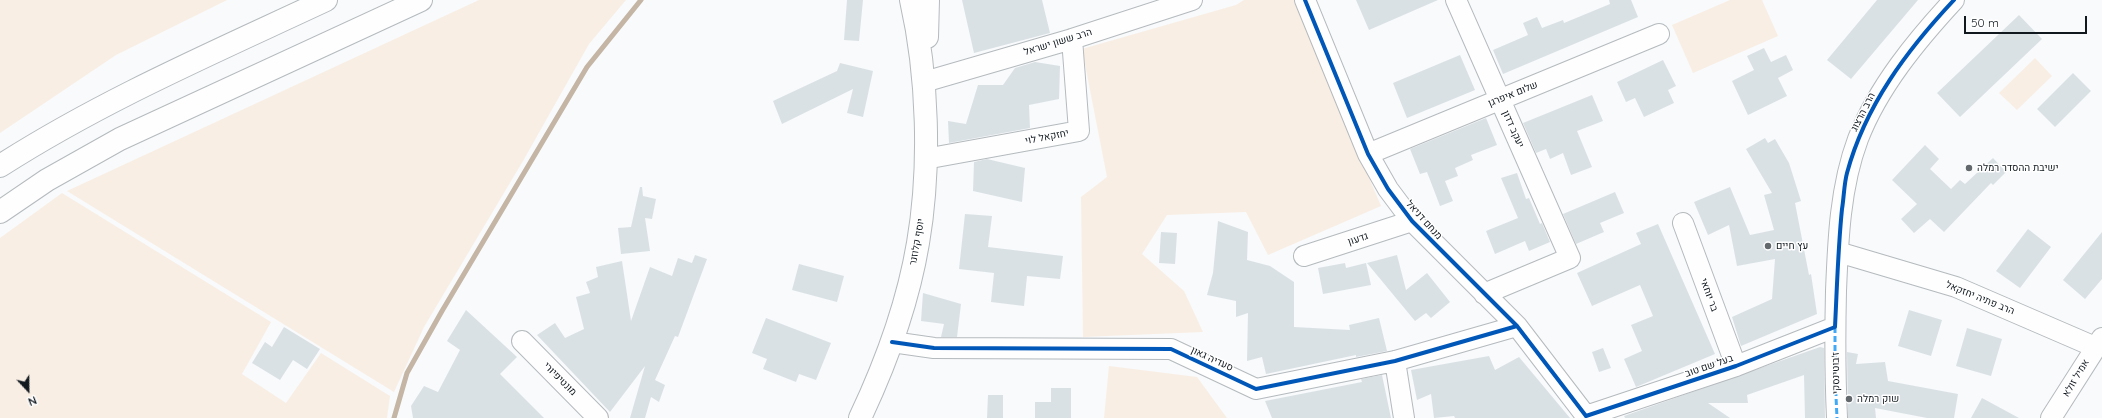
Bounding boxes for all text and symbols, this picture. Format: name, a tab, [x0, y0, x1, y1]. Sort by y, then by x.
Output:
scale bar	[1966, 8, 2089, 34]
text: 50 m	[1971, 15, 1999, 30]
street label: הרב ששון ישראל	[1022, 26, 1094, 58]
street label: שלום איפרגן	[1486, 79, 1540, 109]
street label: הרב הרצוג	[1848, 91, 1878, 133]
street label: יעקב דדון	[1500, 109, 1526, 149]
street label: יחזקאל לוי	[1024, 127, 1070, 147]
place label: ישיבת ההסדר רמלה	[1977, 162, 2058, 174]
marker: ישיבת ההסדר רמלה	[1964, 163, 1974, 173]
street label: מנחם דניאל	[1403, 198, 1445, 242]
street label: יוסף קלוזנר	[907, 218, 927, 266]
street label: גדעון	[1346, 230, 1370, 248]
place label: עץ חיים	[1776, 240, 1808, 252]
marker: עץ חיים	[1763, 241, 1773, 251]
street label: בר יוחאי	[1697, 277, 1721, 313]
street label: הרב פתיה יחזקאל	[1944, 279, 2016, 317]
street label: סעדיה גאון	[1189, 344, 1235, 374]
street label: בעל שם טוב	[1683, 352, 1735, 380]
street label: ז'בוטינסקי	[1830, 352, 1842, 394]
street label: אמיל זולא	[2060, 357, 2092, 399]
street label: מונטיפיורי	[541, 360, 579, 398]
north arrow	[8, 370, 48, 410]
text: N	[26, 393, 39, 409]
place label: שוק רמלה	[1857, 393, 1899, 405]
marker: שוק רמלה	[1844, 394, 1854, 404]

